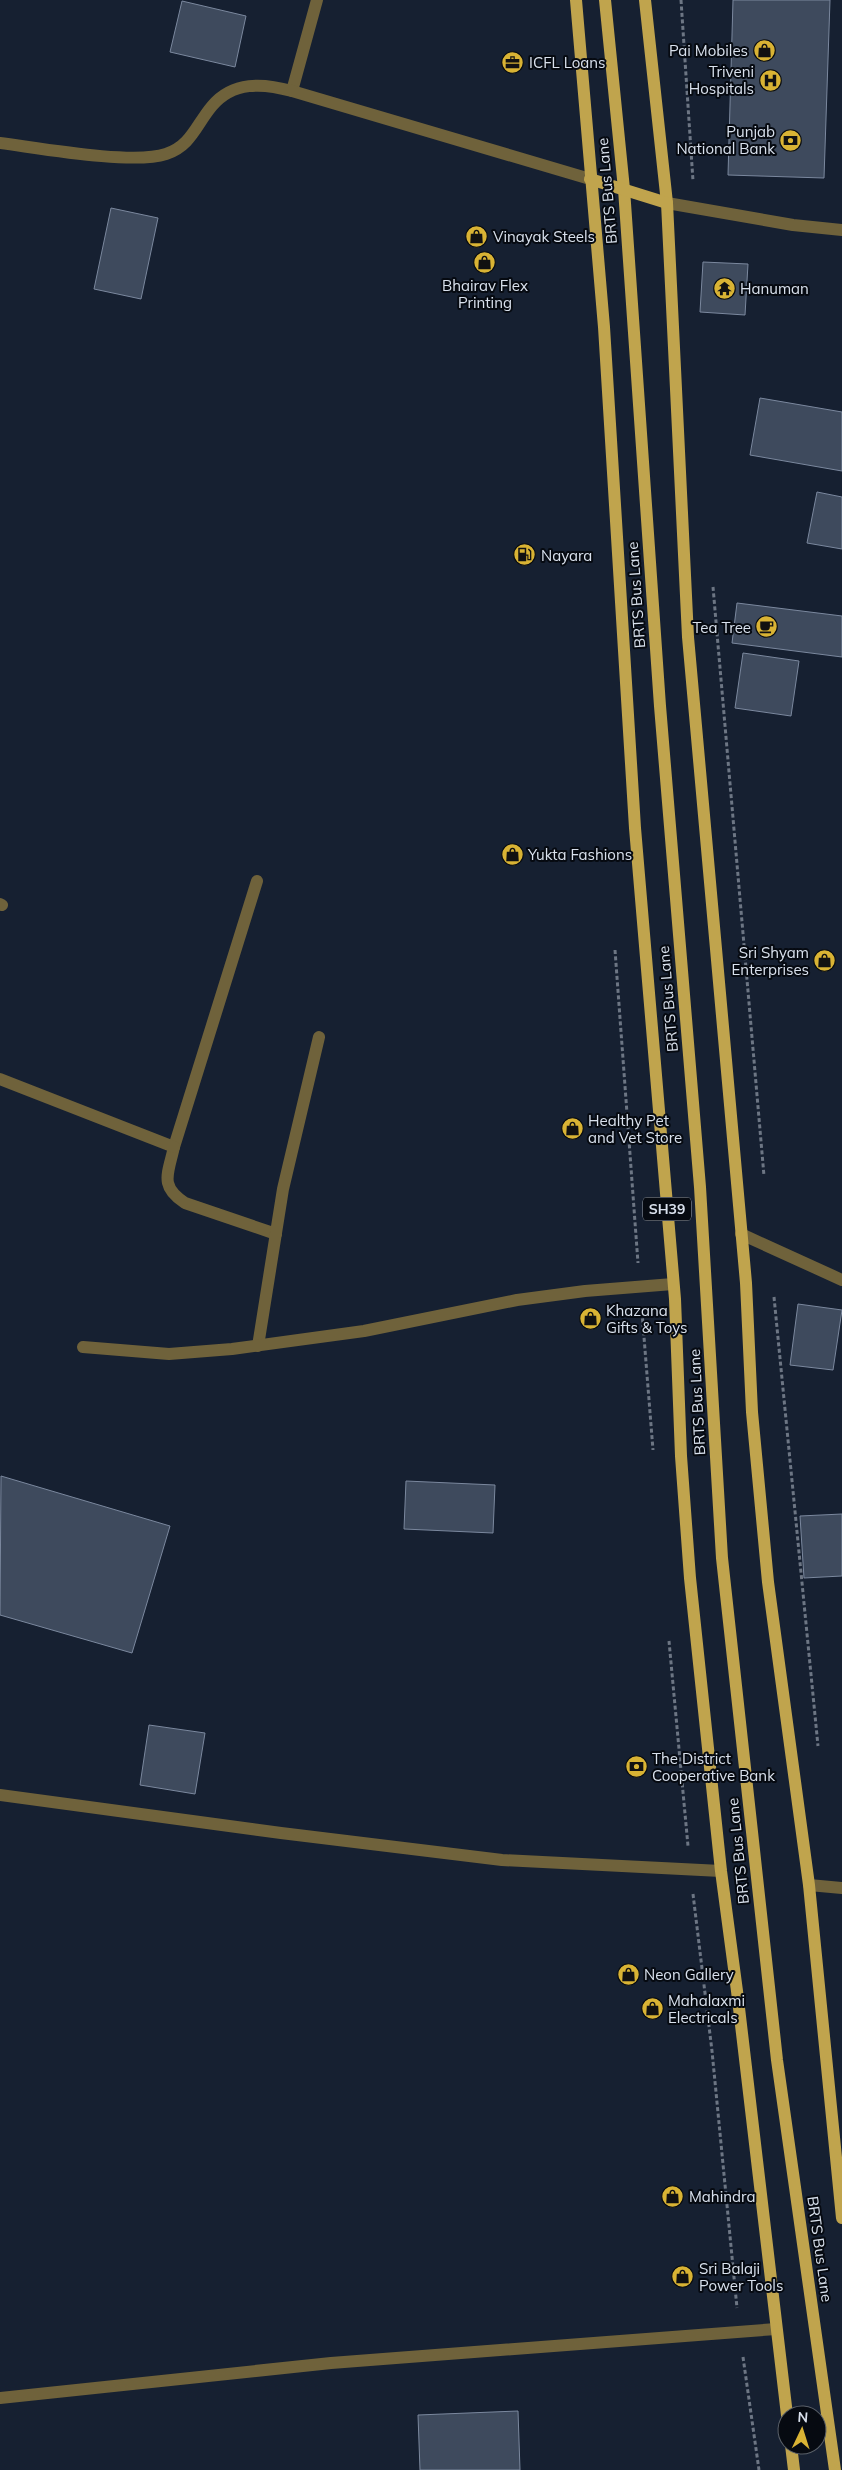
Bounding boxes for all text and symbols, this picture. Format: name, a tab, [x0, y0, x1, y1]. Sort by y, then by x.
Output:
shop icon: Pai Mobiles	[752, 38, 776, 62]
place label: Pai Mobiles	[669, 41, 748, 60]
office icon: ICFL Loans	[501, 50, 525, 74]
place label: ICFL Loans	[529, 53, 606, 72]
place label: Triveni Hospitals	[689, 62, 754, 98]
hospital icon: Triveni Hospitals	[758, 68, 782, 92]
place label: Punjab National Bank	[676, 122, 775, 158]
bank icon: Punjab National Bank	[779, 128, 803, 152]
street label: BRTS Bus Lane	[593, 137, 621, 245]
shop icon: Vinayak Steels	[465, 224, 489, 248]
place label: Vinayak Steels	[493, 227, 595, 246]
shop icon: Bhairav Flex Printing	[473, 250, 497, 274]
place label: Bhairav Flex Printing	[442, 276, 528, 312]
temple icon: Hanuman	[712, 276, 736, 300]
place label: Hanuman	[740, 279, 809, 298]
street label: BRTS Bus Lane	[623, 541, 649, 649]
fuel station icon: Nayara	[513, 543, 537, 567]
place label: Nayara	[541, 546, 592, 565]
cafe icon: Tea Tree	[755, 615, 779, 639]
place label: Tea Tree	[692, 618, 751, 637]
shop icon: Yukta Fashions	[500, 842, 524, 866]
place label: Yukta Fashions	[527, 845, 632, 864]
place label: Sri Shyam Enterprises	[732, 943, 809, 979]
street label: BRTS Bus Lane	[654, 945, 682, 1053]
shop icon: Sri Shyam Enterprises	[813, 949, 837, 973]
place label: Healthy Pet and Vet Store	[588, 1111, 682, 1147]
shop icon: Healthy Pet and Vet Store	[560, 1117, 584, 1141]
road number: SH39	[643, 1198, 691, 1220]
place label: Khazana Gifts & Toys	[606, 1301, 687, 1337]
shop icon: Khazana Gifts & Toys	[578, 1307, 602, 1331]
street label: BRTS Bus Lane	[685, 1348, 709, 1456]
place label: The District Cooperative Bank	[652, 1749, 775, 1785]
bank icon: The District Cooperative Bank	[624, 1755, 648, 1779]
street label: BRTS Bus Lane	[723, 1797, 753, 1905]
shop icon: Neon Gallery	[616, 1962, 640, 1986]
place label: Neon Gallery	[644, 1965, 734, 1984]
place label: Mahalaxmi Electricals	[668, 1991, 745, 2027]
shop icon: Mahalaxmi Electricals	[640, 1997, 664, 2021]
shop icon: Mahindra	[661, 2184, 685, 2208]
place label: Mahindra	[689, 2187, 755, 2206]
street label: BRTS Bus Lane	[803, 2195, 837, 2303]
place label: Sri Balaji Power Tools	[699, 2259, 783, 2295]
shop icon: Sri Balaji Power Tools	[671, 2265, 695, 2289]
north arrow	[777, 2405, 827, 2455]
text: N	[797, 2408, 809, 2426]

